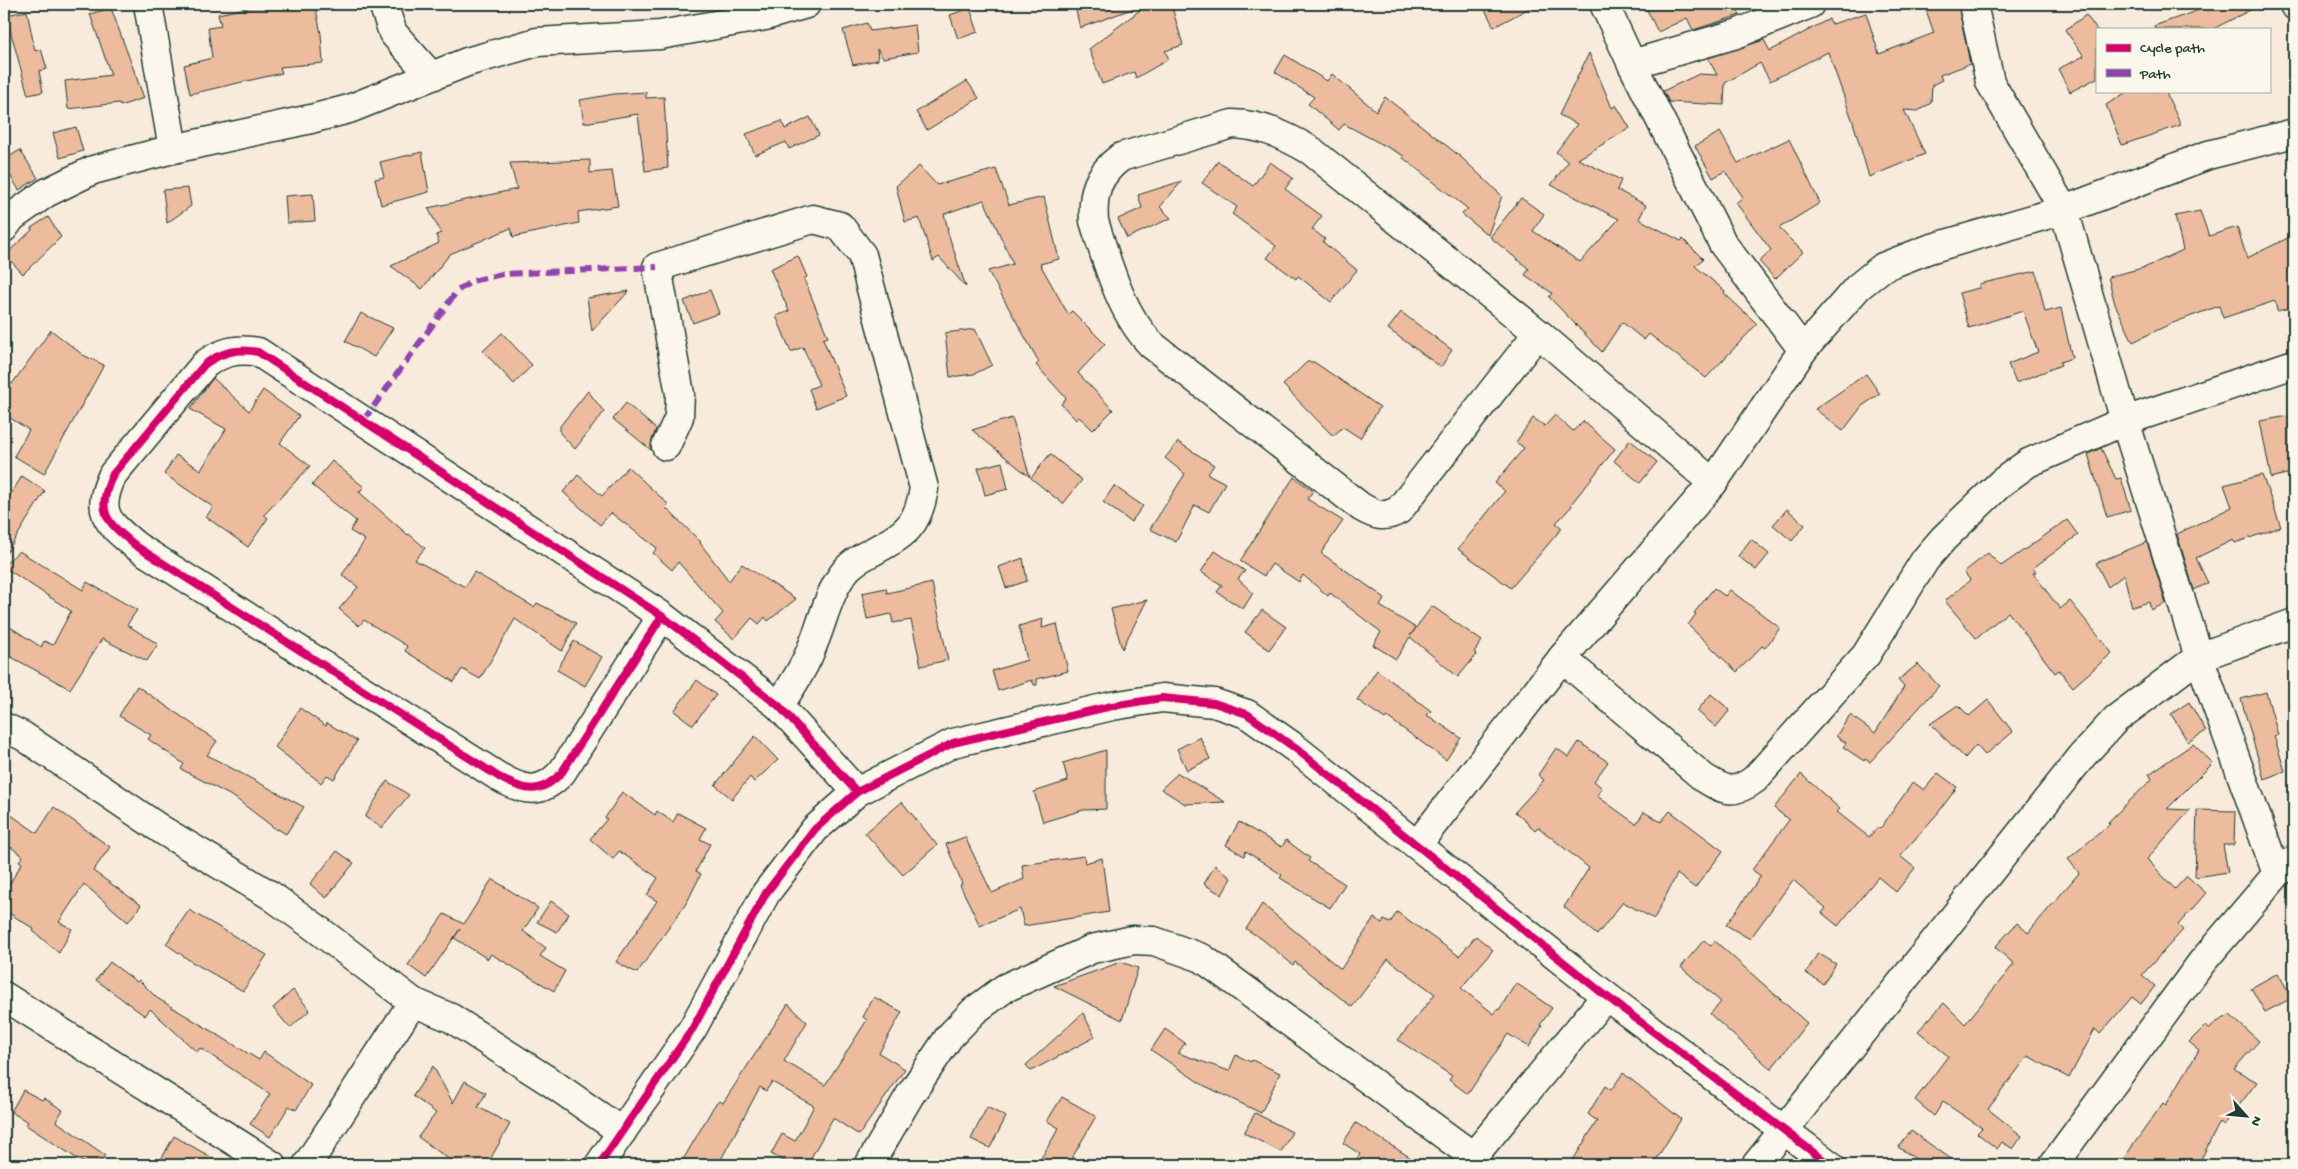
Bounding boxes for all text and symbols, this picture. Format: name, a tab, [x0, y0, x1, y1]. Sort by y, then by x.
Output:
legend	[2096, 28, 2270, 92]
text: Cycle path	[2140, 40, 2205, 58]
text: Path	[2139, 66, 2171, 84]
north arrow	[2220, 1092, 2270, 1142]
text: N	[2246, 1113, 2265, 1129]

